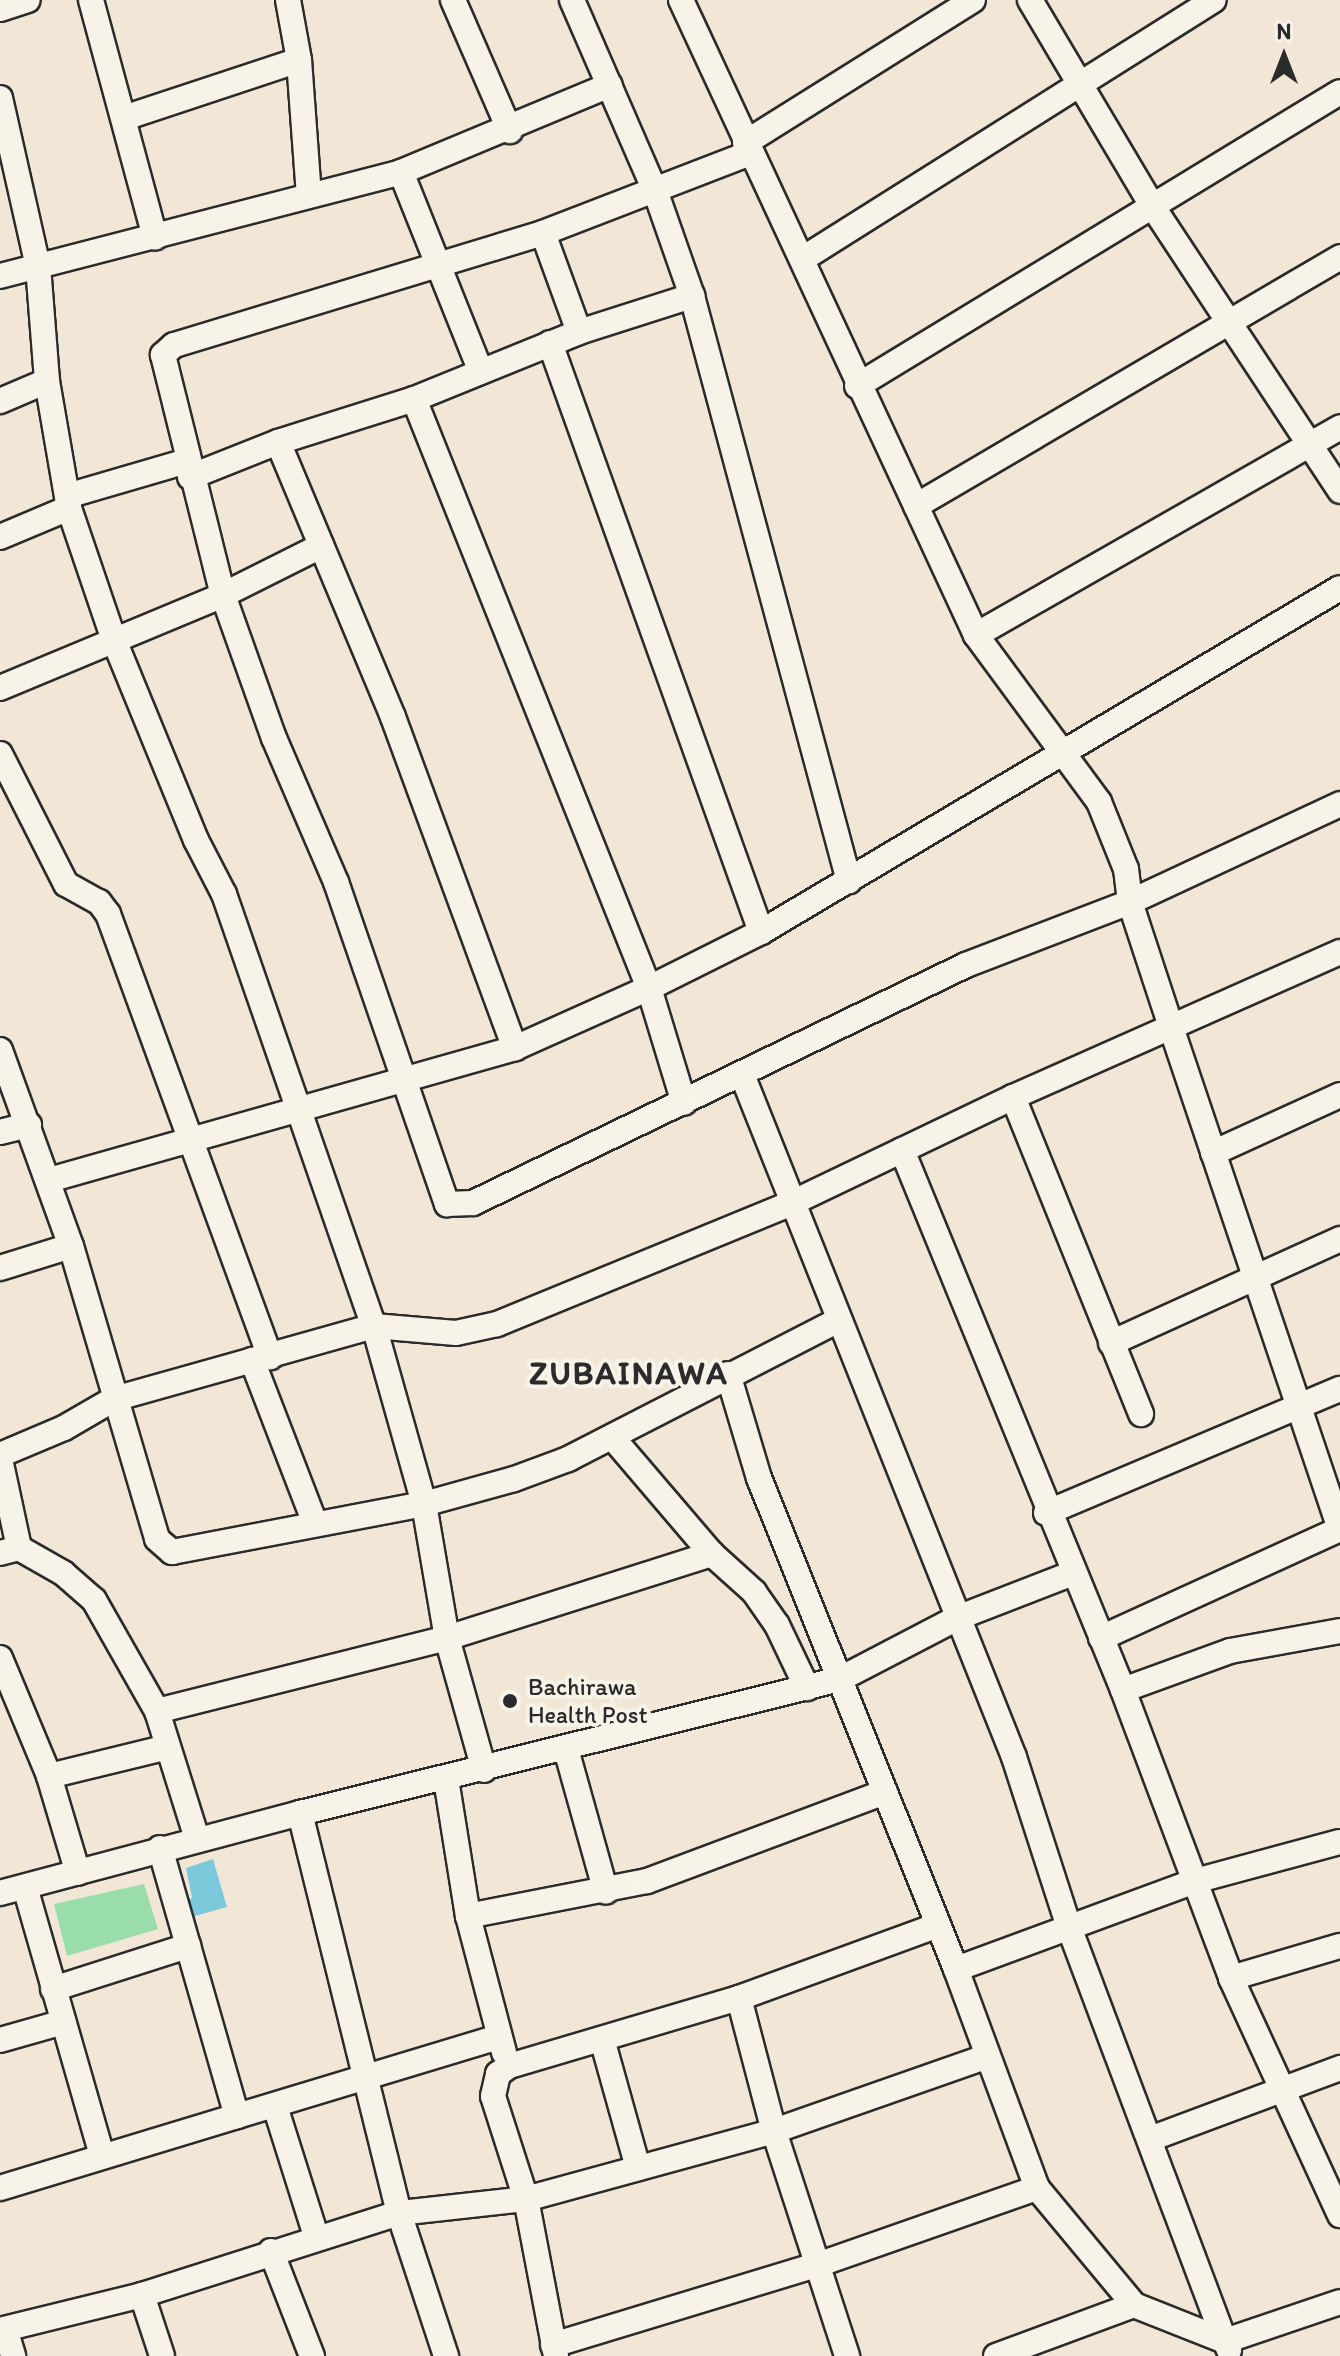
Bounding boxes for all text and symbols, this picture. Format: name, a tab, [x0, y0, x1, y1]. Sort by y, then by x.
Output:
north arrow	[1244, 16, 1324, 96]
text: N	[1277, 18, 1291, 45]
district label: ZUBAINAWA	[529, 1354, 729, 1392]
place label: Bachirawa Health Post	[528, 1673, 647, 1729]
marker: Bachirawa Health Post	[499, 1690, 521, 1712]

